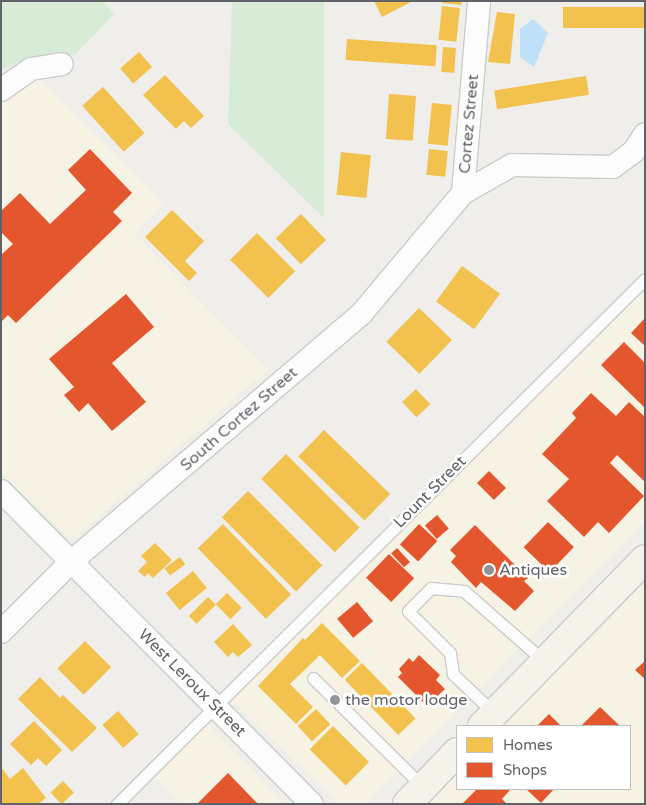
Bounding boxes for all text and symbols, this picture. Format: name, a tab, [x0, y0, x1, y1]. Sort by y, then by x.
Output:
street label: Cortez Street	[455, 74, 483, 174]
street label: South Cortez Street	[176, 363, 302, 475]
street label: Lount Street	[390, 452, 470, 532]
place label: Antiques	[499, 560, 567, 580]
marker: Antiques	[483, 564, 495, 576]
street label: West Leroux Street	[134, 625, 250, 741]
place label: the motor lodge	[345, 690, 467, 710]
marker: the motor lodge	[329, 694, 341, 706]
legend	[456, 725, 631, 790]
text: Homes	[503, 736, 553, 754]
text: Shops	[503, 761, 547, 779]

